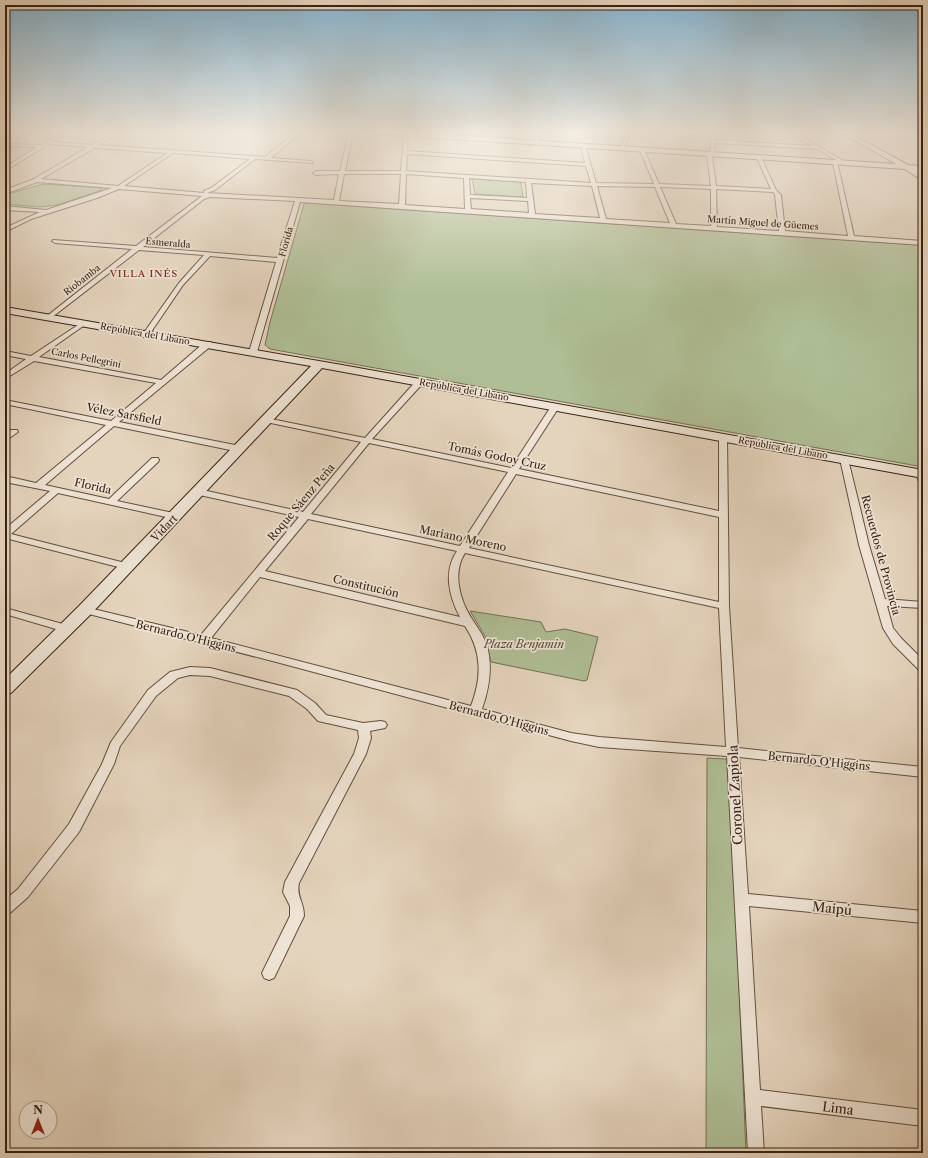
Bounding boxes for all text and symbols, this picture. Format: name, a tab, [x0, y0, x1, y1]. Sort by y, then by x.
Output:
street label: Martín Miguel de Güemes	[707, 213, 819, 232]
street label: Florida	[276, 225, 295, 258]
street label: Esmeralda	[145, 235, 191, 250]
street label: Riobamba	[61, 262, 102, 297]
district label: VILLA INÉS	[109, 267, 178, 280]
street label: República del Líbano	[99, 320, 191, 347]
street label: Carlos Pellegrini	[50, 345, 122, 370]
street label: República del Líbano	[418, 376, 510, 403]
street label: Vélez Sarsfield	[84, 400, 163, 428]
street label: República del Líbano	[737, 434, 829, 461]
street label: Tomás Godoy Cruz	[446, 439, 548, 473]
street label: Roque Sáenz Peña	[264, 460, 338, 544]
street label: Florida	[73, 475, 113, 497]
street label: Recuerdos de Provincia	[858, 493, 904, 617]
street label: Vidart	[147, 511, 180, 545]
street label: Mariano Moreno	[418, 522, 508, 554]
street label: Constitución	[332, 572, 401, 600]
street label: Bernardo O'Higgins	[134, 617, 238, 655]
park label: Plaza Benjamin	[483, 637, 564, 651]
street label: Bernardo O'Higgins	[447, 698, 551, 738]
street label: Coronel Zapiola	[724, 744, 746, 846]
street label: Bernardo O'Higgins	[767, 749, 871, 773]
street label: Maipú	[811, 898, 853, 918]
street label: Lima	[821, 1098, 855, 1118]
north arrow	[18, 1100, 58, 1140]
text: N	[33, 1103, 43, 1117]

